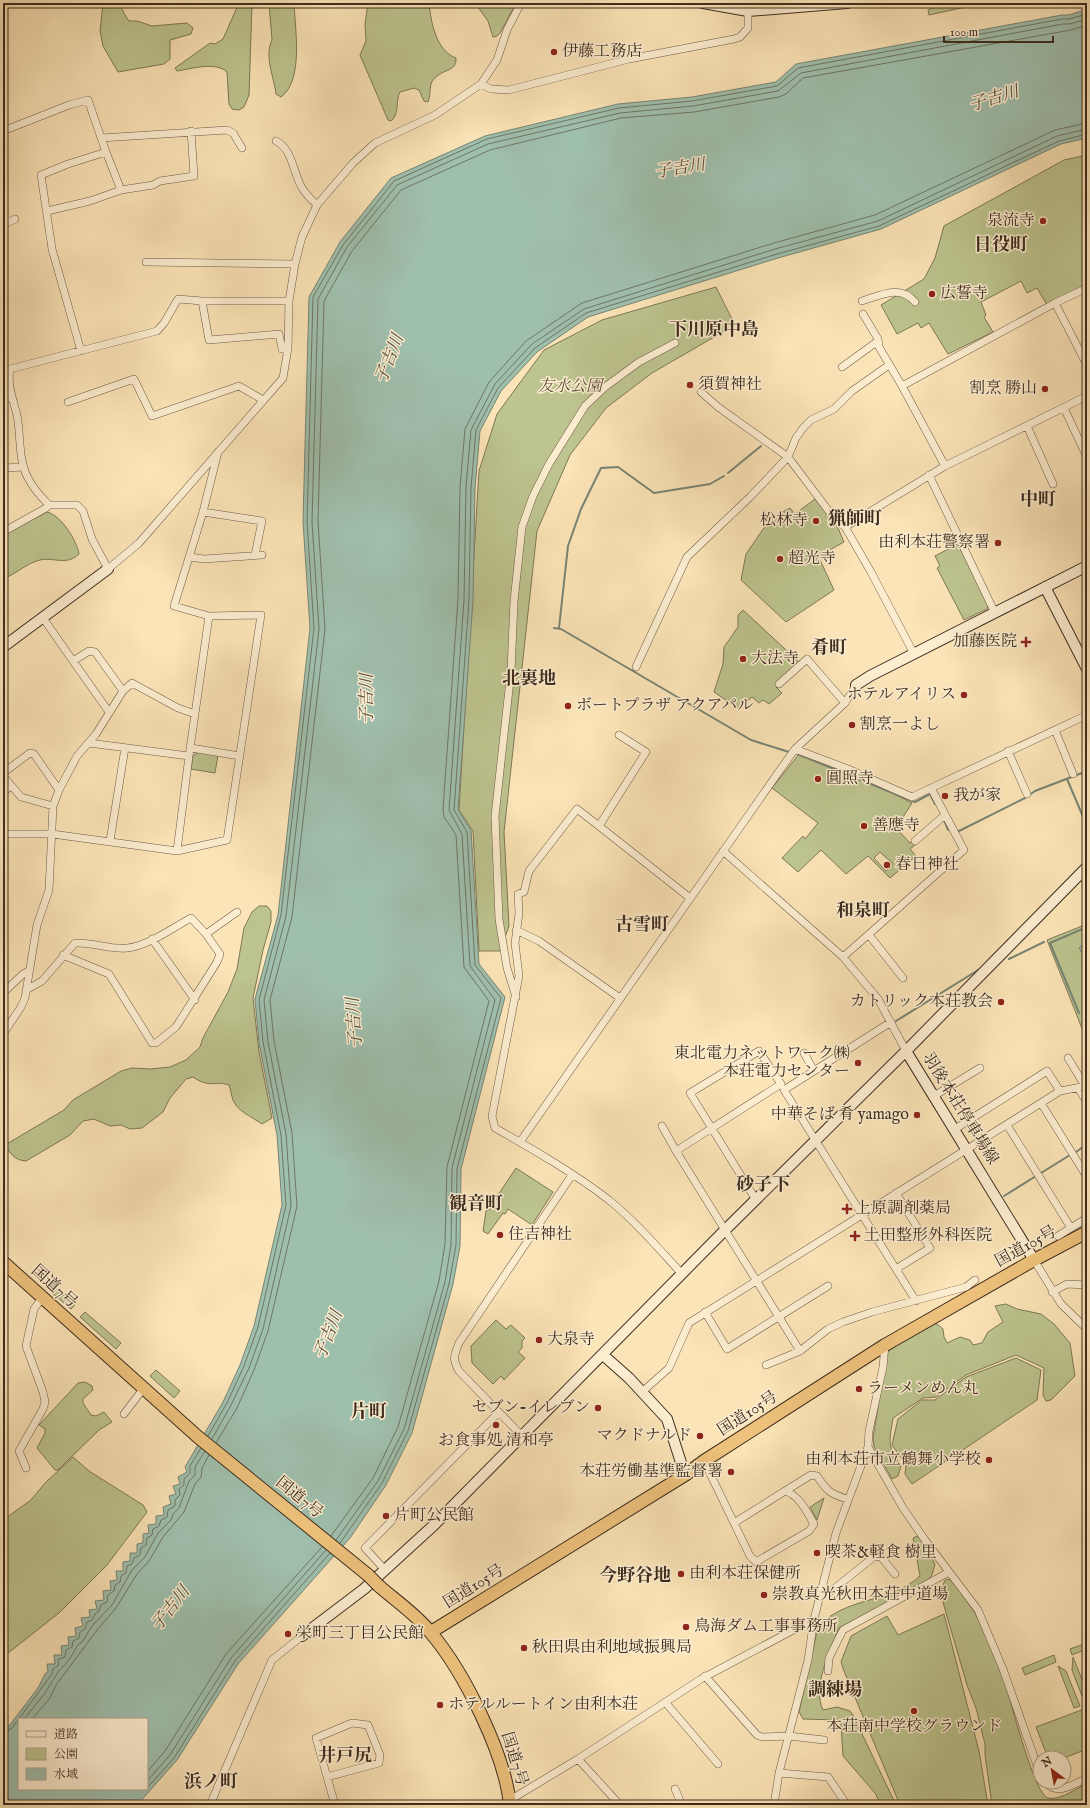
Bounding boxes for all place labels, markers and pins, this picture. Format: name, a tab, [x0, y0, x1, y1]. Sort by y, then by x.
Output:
place label: 伊藤工務店	[562, 42, 642, 62]
marker: 伊藤工務店	[549, 47, 559, 57]
place label: 泉流寺	[987, 211, 1035, 231]
marker: 泉流寺	[1038, 216, 1048, 226]
place label: 広誓寺	[940, 284, 988, 304]
marker: 広誓寺	[927, 289, 937, 299]
place label: 須賀神社	[698, 375, 762, 395]
place label: 割烹 勝山	[970, 379, 1037, 399]
marker: 須賀神社	[685, 380, 695, 390]
marker: 割烹 勝山	[1040, 384, 1050, 394]
place label: 松林寺	[760, 511, 808, 531]
marker: 松林寺	[811, 516, 821, 526]
place label: 由利本荘警察署	[878, 533, 990, 553]
marker: 由利本荘警察署	[993, 538, 1003, 548]
place label: 超光寺	[788, 549, 836, 569]
marker: 超光寺	[775, 554, 785, 564]
place label: 加藤医院	[953, 632, 1017, 652]
marker: 加藤医院	[1020, 636, 1032, 648]
place label: 大法寺	[751, 649, 799, 669]
marker: 大法寺	[738, 654, 748, 664]
place label: ホテルアイリス	[847, 685, 956, 705]
marker: ホテルアイリス	[959, 690, 969, 700]
place label: ボートプラザ アクアパル	[576, 696, 753, 716]
marker: ボートプラザ アクアパル	[563, 701, 573, 711]
place label: 割烹一よし	[860, 715, 940, 735]
marker: 割烹一よし	[847, 720, 857, 730]
place label: 圓照寺	[826, 769, 874, 789]
marker: 圓照寺	[813, 774, 823, 784]
place label: 我が家	[953, 786, 1001, 806]
marker: 我が家	[940, 791, 950, 801]
place label: 善應寺	[872, 816, 920, 836]
marker: 善應寺	[859, 821, 869, 831]
place label: 春日神社	[895, 855, 959, 875]
marker: 春日神社	[882, 860, 892, 870]
place label: カトリック本荘教会	[850, 992, 993, 1012]
marker: カトリック本荘教会	[996, 997, 1006, 1007]
place label: 東北電力ネットワーク㈱ 本荘電力センター	[674, 1044, 850, 1082]
marker: 東北電力ネットワーク㈱ 本荘電力センター	[853, 1058, 863, 1068]
place label: 中華そば 肴 yamago	[771, 1105, 909, 1125]
marker: 中華そば 肴 yamago	[912, 1110, 922, 1120]
place label: 上原調剤薬局	[855, 1199, 951, 1219]
marker: 上原調剤薬局	[842, 1204, 852, 1214]
place label: 住吉神社	[508, 1225, 572, 1245]
place label: 土田整形外科医院	[864, 1226, 992, 1246]
marker: 住吉神社	[495, 1230, 505, 1240]
marker: 土田整形外科医院	[849, 1230, 861, 1242]
place label: 大泉寺	[547, 1330, 595, 1350]
marker: 大泉寺	[534, 1335, 544, 1345]
place label: ラーメンめん丸	[867, 1379, 978, 1399]
marker: ラーメンめん丸	[854, 1384, 864, 1394]
place label: セブン-イレブン	[472, 1398, 590, 1418]
marker: セブン-イレブン	[593, 1403, 603, 1413]
marker: お食事処 清和亭	[491, 1420, 501, 1430]
place label: マクドナルド	[597, 1426, 692, 1446]
place label: お食事処 清和亭	[438, 1431, 554, 1451]
marker: マクドナルド	[695, 1431, 705, 1441]
place label: 由利本荘市立鶴舞小学校	[805, 1450, 981, 1470]
marker: 由利本荘市立鶴舞小学校	[984, 1455, 994, 1465]
place label: 本荘労働基準監督署	[579, 1462, 723, 1482]
marker: 本荘労働基準監督署	[726, 1467, 736, 1477]
place label: 片町公民館	[394, 1506, 474, 1526]
marker: 片町公民館	[381, 1511, 391, 1521]
place label: 喫茶&軽食 樹里	[825, 1543, 937, 1563]
marker: 喫茶&軽食 樹里	[812, 1548, 822, 1558]
place label: 由利本荘保健所	[689, 1564, 801, 1584]
marker: 由利本荘保健所	[676, 1569, 686, 1579]
place label: 崇教真光秋田本荘中道場	[772, 1585, 948, 1605]
marker: 崇教真光秋田本荘中道場	[759, 1590, 769, 1600]
place label: 鳥海ダム工事事務所	[694, 1617, 838, 1637]
marker: 鳥海ダム工事事務所	[681, 1622, 691, 1632]
place label: 栄町三丁目公民館	[296, 1624, 424, 1644]
marker: 栄町三丁目公民館	[283, 1629, 293, 1639]
place label: 秋田県由利地域振興局	[532, 1638, 692, 1658]
marker: 秋田県由利地域振興局	[519, 1643, 529, 1653]
place label: ホテルルートイン由利本荘	[448, 1695, 638, 1715]
marker: ホテルルートイン由利本荘	[435, 1700, 445, 1710]
marker: 本荘南中学校グラウンド	[909, 1706, 919, 1716]
place label: 本荘南中学校グラウンド	[826, 1717, 1002, 1737]

